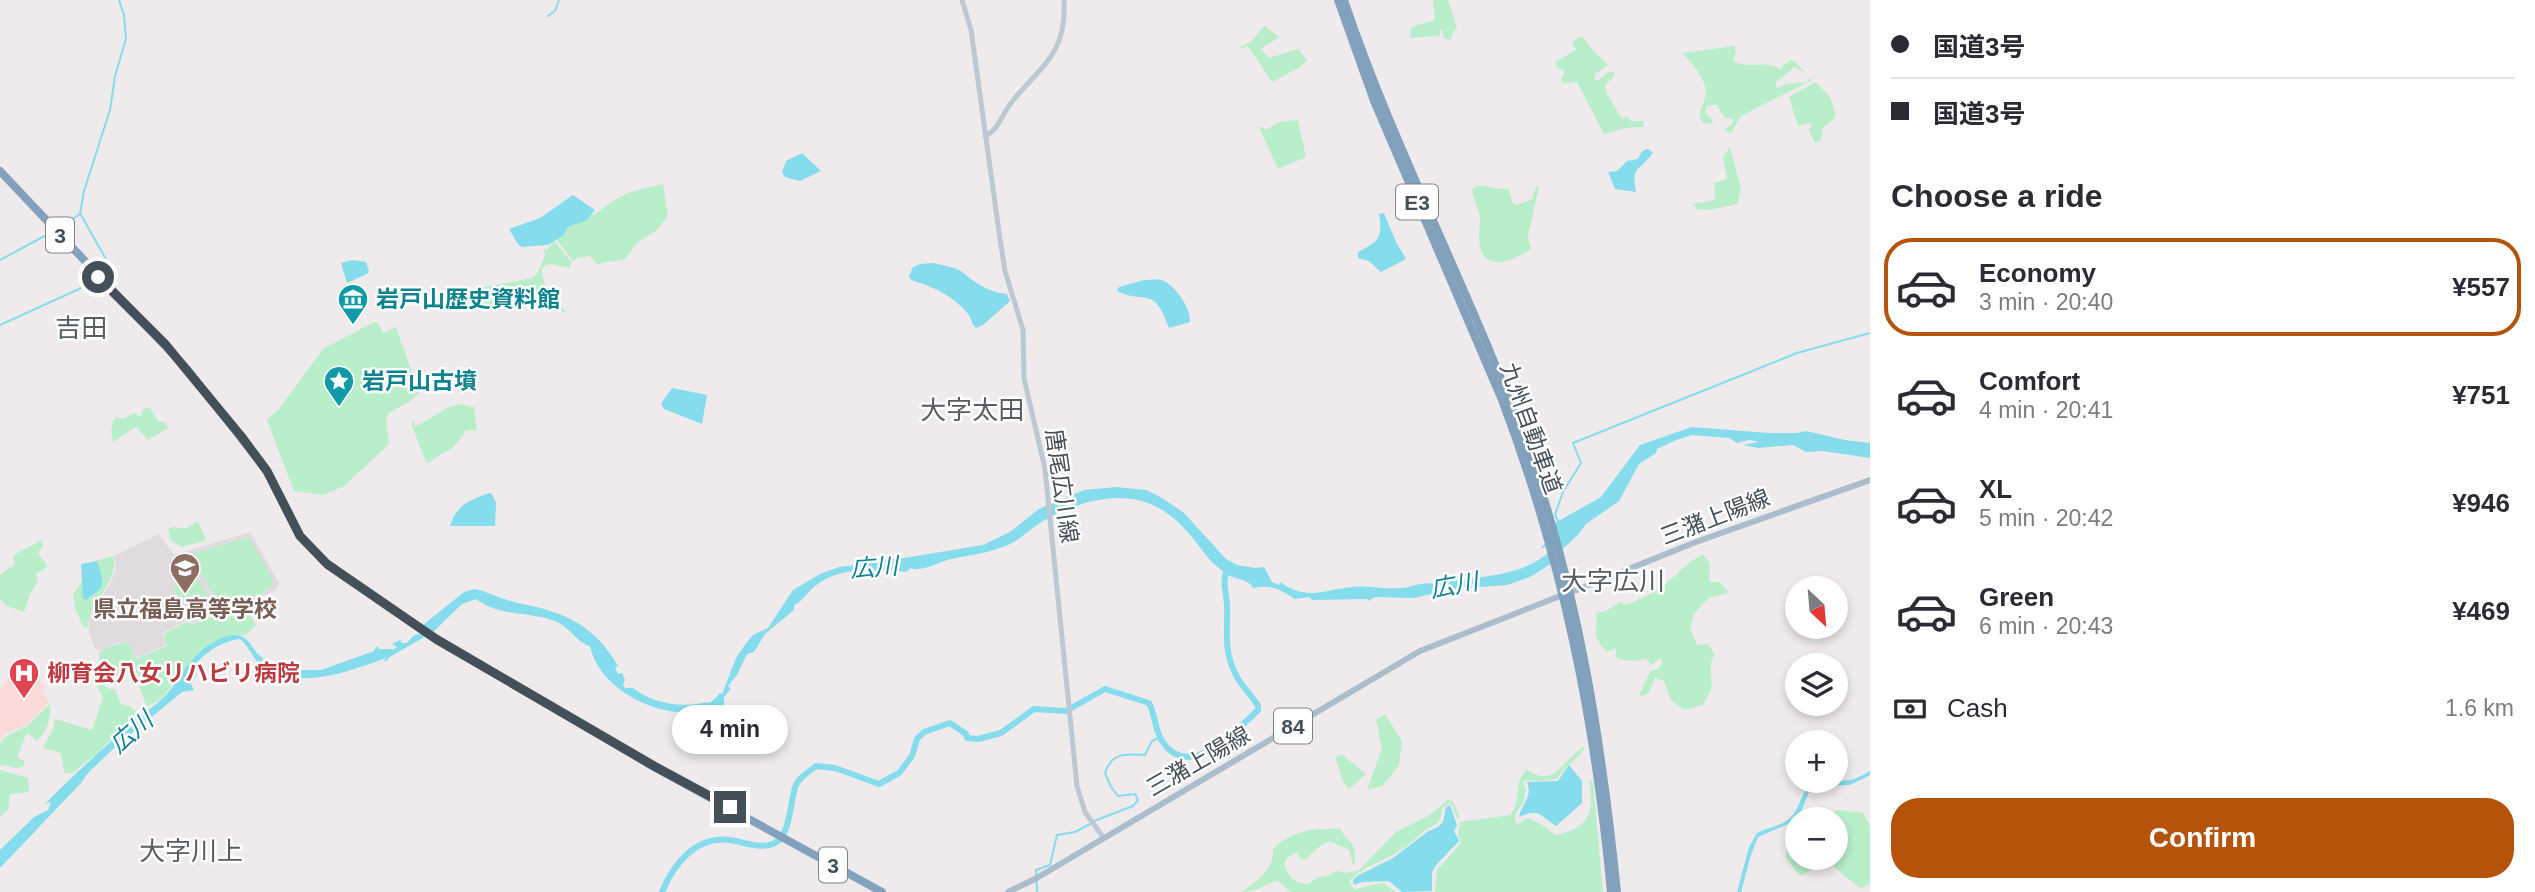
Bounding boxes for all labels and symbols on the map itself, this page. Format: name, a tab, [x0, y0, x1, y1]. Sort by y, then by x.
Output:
road number: E3	[1396, 184, 1438, 220]
road number: 3	[46, 218, 74, 252]
route start	[82, 261, 114, 293]
museum icon: 岩戸山歴史資料館	[336, 282, 370, 326]
place label: 岩戸山歴史資料館	[376, 286, 560, 312]
district label: 吉田	[55, 313, 107, 343]
street label: 九州自動車道	[1495, 359, 1567, 497]
place icon: 岩戸山古墳	[322, 364, 356, 408]
place label: 岩戸山古墳	[362, 368, 477, 394]
district label: 大字太田	[920, 395, 1024, 425]
street label: 唐尾広川線	[1041, 427, 1083, 545]
street label: 三潴上陽線	[1657, 484, 1773, 550]
school or university icon: 県立福島高等学校	[168, 551, 202, 595]
water label: 広川	[849, 552, 902, 582]
district label: 大字広川	[1561, 566, 1665, 596]
water label: 広川	[1428, 567, 1483, 602]
north arrow	[1785, 576, 1848, 639]
place label: 県立福島高等学校	[93, 596, 277, 622]
hospital icon: 柳育会八女リハビリ病院	[7, 656, 41, 700]
place label: 柳育会八女リハビリ病院	[47, 660, 300, 686]
water label: 広川	[104, 704, 160, 758]
callout: 4 min	[672, 706, 788, 754]
road number: 84	[1274, 708, 1312, 744]
street label: 三潴上陽線	[1142, 721, 1254, 801]
route end	[714, 791, 746, 823]
district label: 大字川上	[139, 836, 243, 866]
road number: 3	[819, 848, 847, 882]

